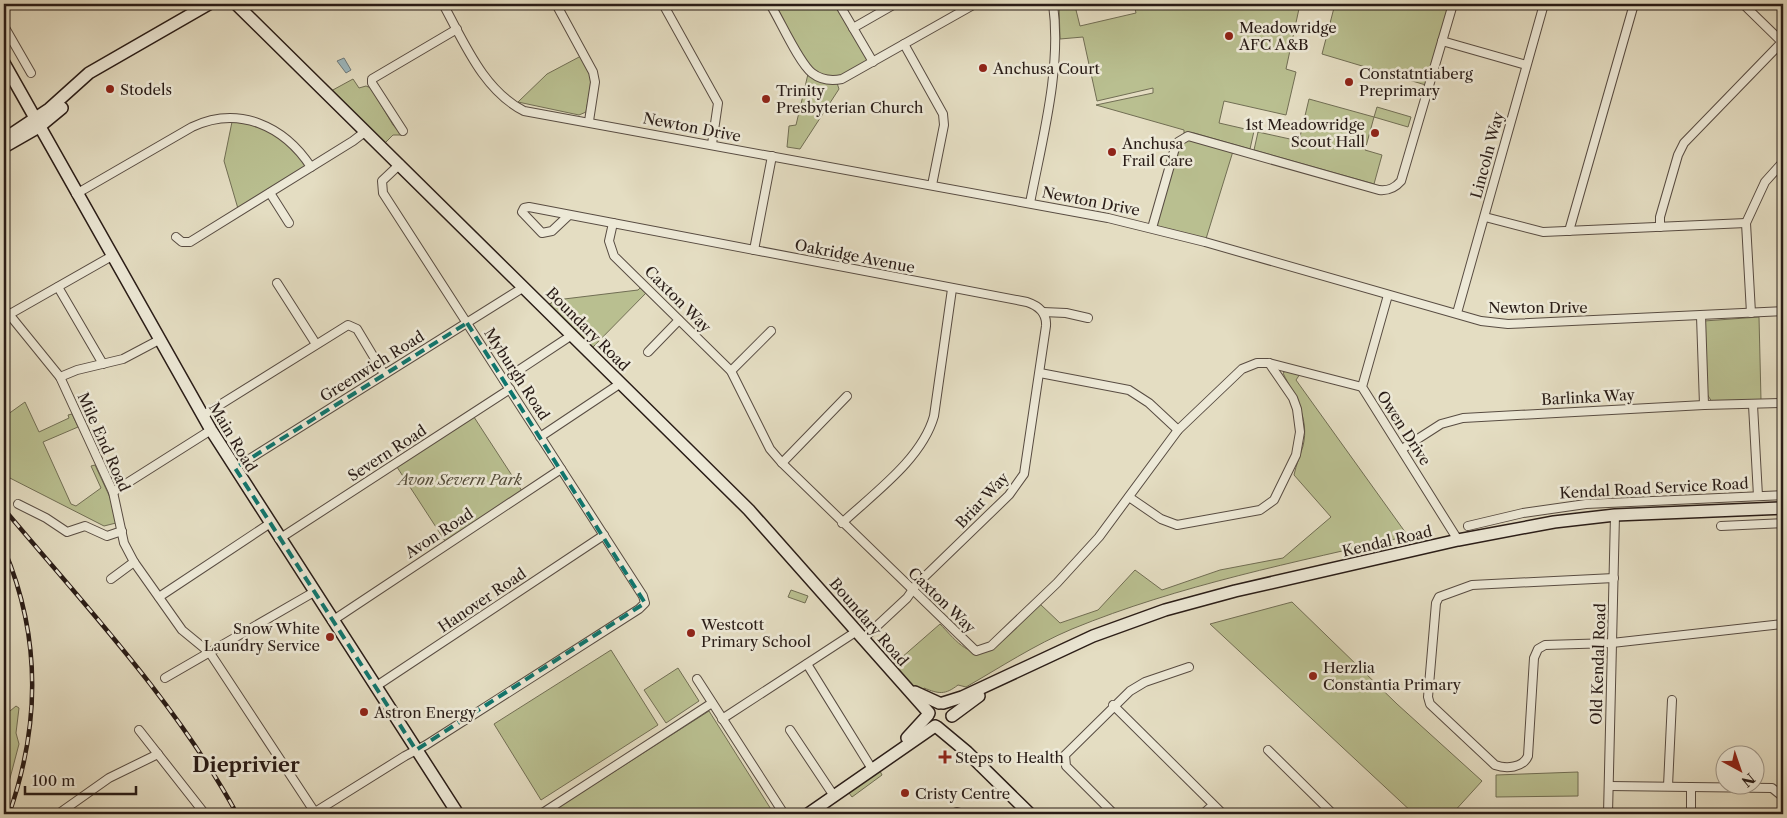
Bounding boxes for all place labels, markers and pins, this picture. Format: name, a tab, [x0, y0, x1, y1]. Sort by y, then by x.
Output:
place label: Meadowridge AFC A&B	[1238, 18, 1337, 54]
marker: Meadowridge AFC A&B	[1223, 30, 1235, 42]
place label: Anchusa Court	[992, 59, 1101, 78]
marker: Anchusa Court	[977, 62, 989, 74]
place label: Constatntiaberg Preprimary	[1359, 64, 1473, 100]
marker: Constatntiaberg Preprimary	[1343, 76, 1355, 88]
place label: Stodels	[120, 80, 172, 99]
place label: Trinity Presbyterian Church	[776, 81, 924, 117]
marker: Stodels	[104, 83, 116, 95]
marker: Trinity Presbyterian Church	[760, 93, 772, 105]
place label: 1st Meadowridge Scout Hall	[1245, 115, 1366, 151]
marker: 1st Meadowridge Scout Hall	[1369, 127, 1381, 139]
place label: Anchusa Frail Care	[1121, 134, 1193, 170]
marker: Anchusa Frail Care	[1106, 146, 1118, 158]
place label: Westcott Primary School	[700, 615, 812, 651]
place label: Snow White Laundry Service	[204, 619, 320, 655]
marker: Westcott Primary School	[685, 627, 697, 639]
marker: Snow White Laundry Service	[324, 631, 336, 643]
place label: Herzlia Constantia Primary	[1323, 658, 1462, 694]
marker: Herzlia Constantia Primary	[1307, 670, 1319, 682]
place label: Astron Energy	[373, 703, 477, 722]
marker: Astron Energy	[358, 706, 370, 718]
place label: Steps to Health	[955, 748, 1065, 767]
marker: Steps to Health	[939, 751, 951, 763]
place label: Cristy Centre	[915, 784, 1010, 803]
marker: Cristy Centre	[899, 787, 911, 799]

